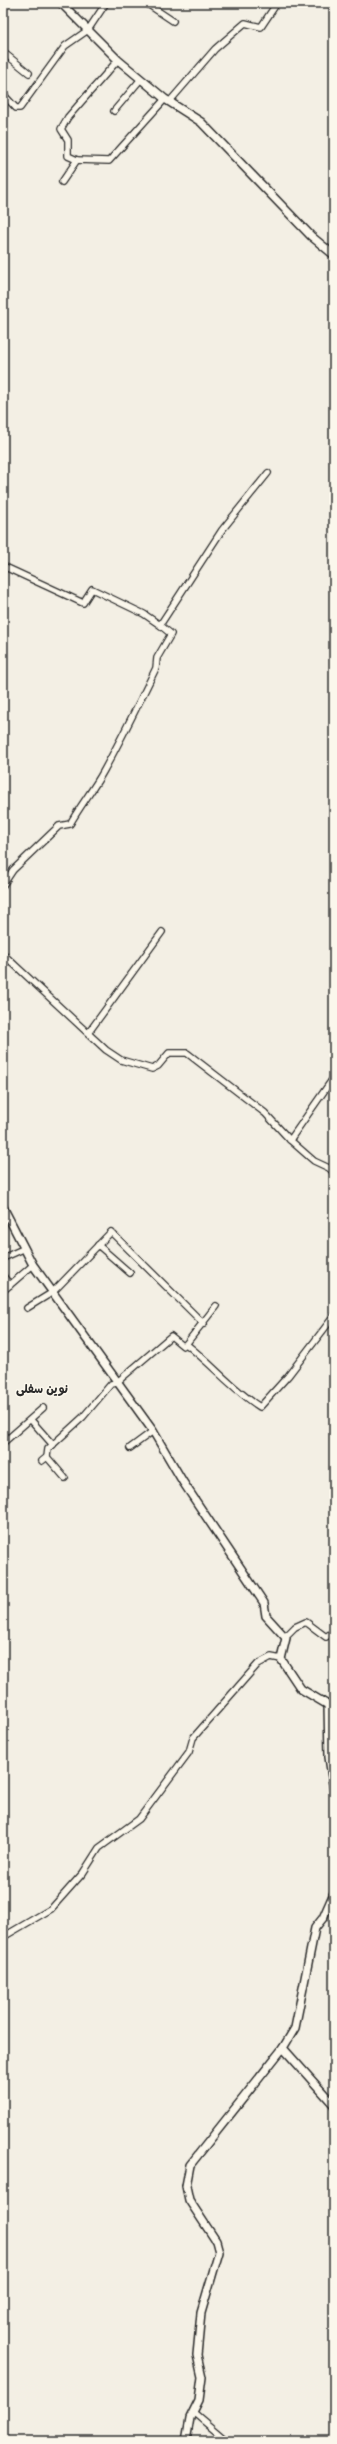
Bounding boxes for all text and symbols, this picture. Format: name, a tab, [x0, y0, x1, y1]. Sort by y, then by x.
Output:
district label: نوین سفلى	[16, 1382, 68, 1397]

